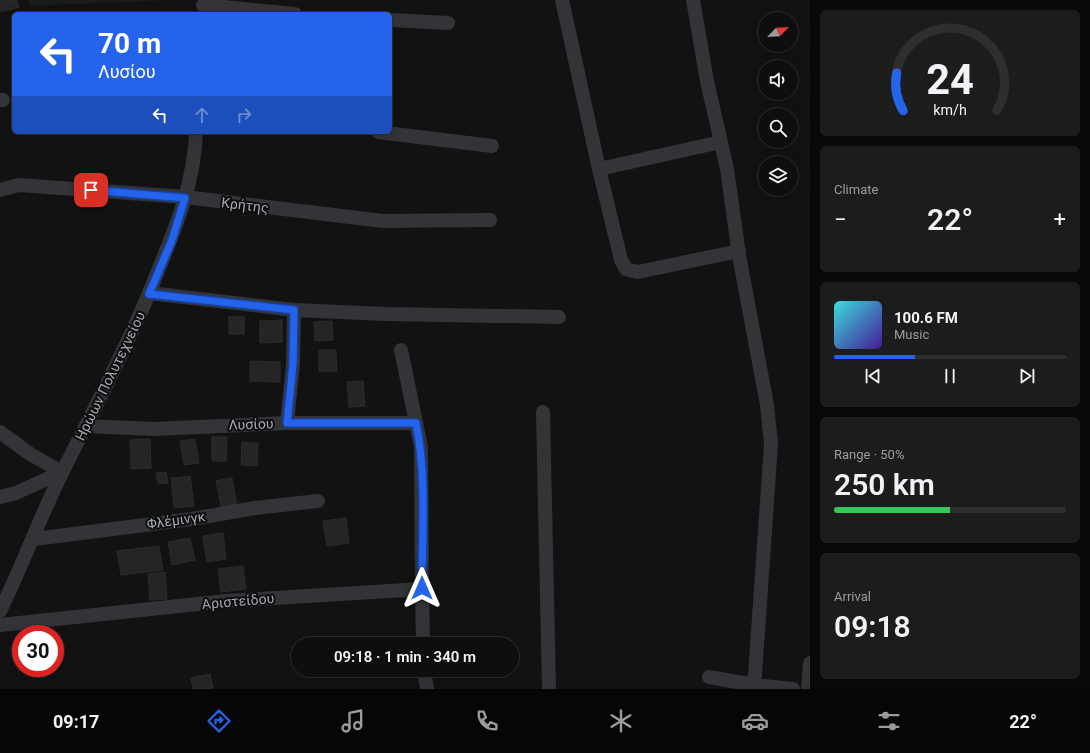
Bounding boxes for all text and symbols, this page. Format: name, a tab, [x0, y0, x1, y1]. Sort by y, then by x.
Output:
north arrow	[758, 12, 798, 52]
map controls	[758, 12, 798, 196]
text: 70 m	[98, 27, 161, 60]
icon: left	[32, 28, 84, 80]
text: 24	[926, 55, 974, 104]
button: sound	[758, 60, 798, 100]
text: Λυσίου	[98, 61, 156, 82]
text: km/h	[933, 101, 967, 117]
icon: left	[149, 104, 171, 126]
icon: ahead	[191, 104, 213, 126]
icon: right	[233, 104, 255, 126]
button: search	[758, 108, 798, 148]
button: layers	[758, 156, 798, 196]
pin	[74, 173, 108, 207]
icon: arrive	[80, 179, 102, 201]
text: Climate	[834, 182, 878, 197]
street label: Κρήτης	[220, 194, 270, 216]
text: 22°	[927, 202, 973, 237]
text: −	[834, 207, 847, 232]
text: +	[1054, 207, 1066, 232]
street label: Ηρώων Πολυτεχνείου	[72, 309, 148, 443]
text: 100.6 FM	[894, 309, 958, 327]
text: Music	[894, 327, 929, 342]
icon: previous	[862, 365, 884, 387]
icon: pause	[939, 365, 961, 387]
icon: next	[1016, 365, 1038, 387]
street label: Λυσίου	[228, 415, 274, 433]
text: Range · 50%	[834, 447, 904, 462]
text: 250 km	[834, 467, 935, 502]
street label: Φλέμινγκ	[146, 508, 207, 532]
position arrow	[401, 567, 443, 609]
text: Arrival	[834, 589, 871, 604]
street label: Αριστείδου	[201, 590, 275, 612]
text: 09:18	[834, 609, 911, 644]
speed limit sign: 30	[12, 625, 64, 677]
text: 09:18 · 1 min · 340 m	[334, 648, 476, 666]
icon: directions	[205, 707, 233, 735]
icon: music	[339, 707, 367, 735]
icon: phone	[473, 707, 501, 735]
icon: climate	[607, 707, 635, 735]
icon: car	[741, 707, 769, 735]
icon: filters	[875, 707, 903, 735]
text: 09:17	[53, 711, 99, 732]
text: 22°	[1009, 711, 1037, 732]

